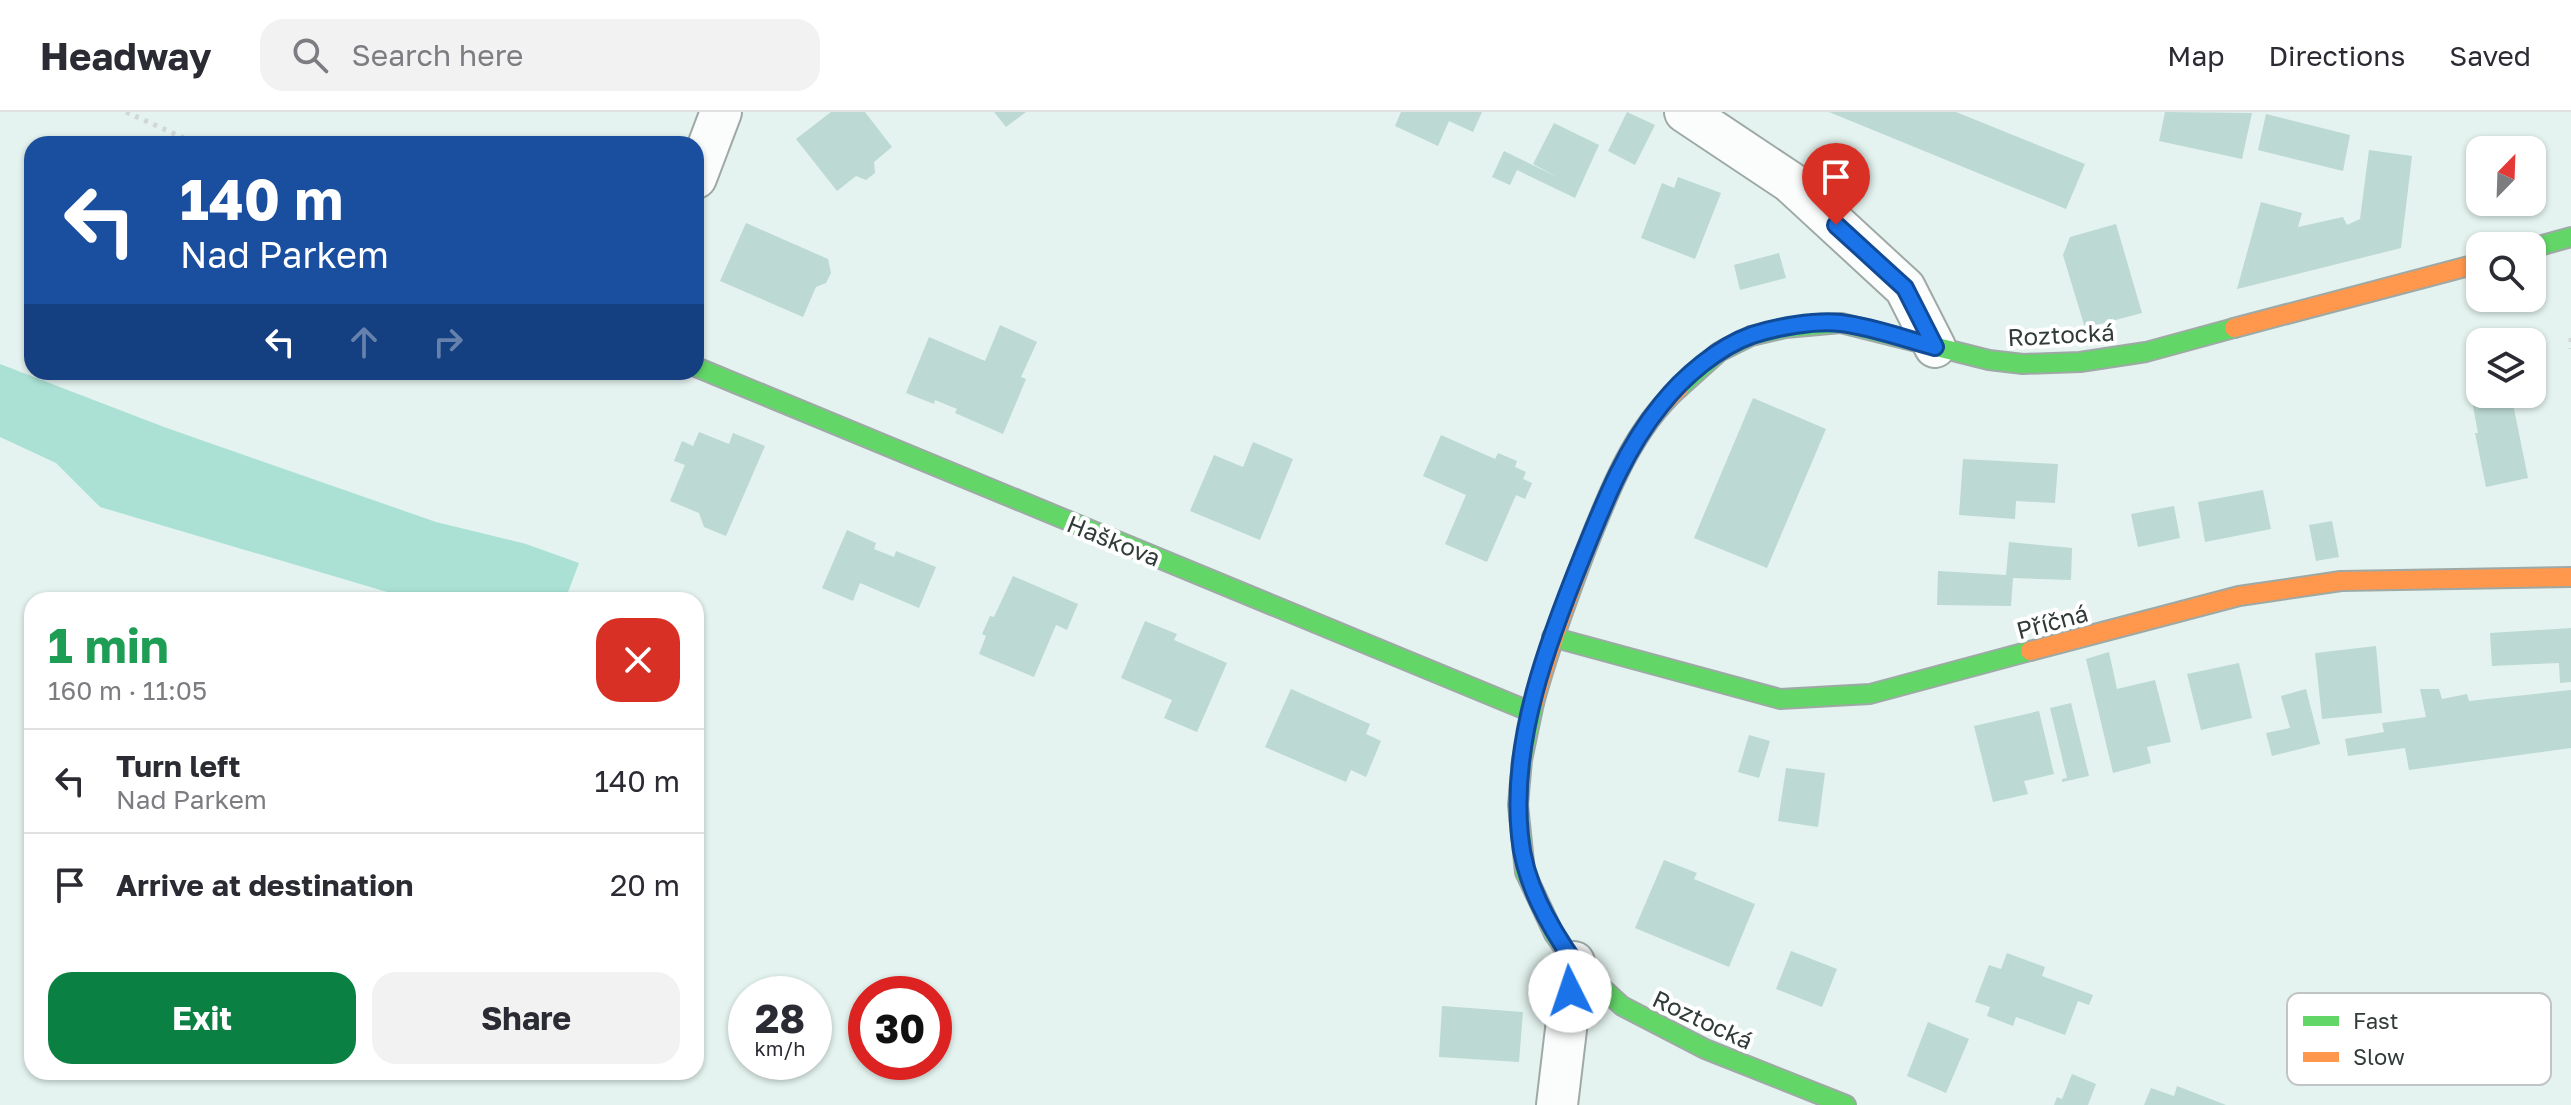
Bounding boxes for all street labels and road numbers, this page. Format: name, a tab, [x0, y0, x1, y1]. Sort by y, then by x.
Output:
street label: Roztocká	[2007, 317, 2115, 351]
street label: Haškova	[1063, 508, 1165, 572]
street label: Příčná	[2013, 598, 2091, 644]
street label: Roztocká	[1648, 983, 1758, 1055]

